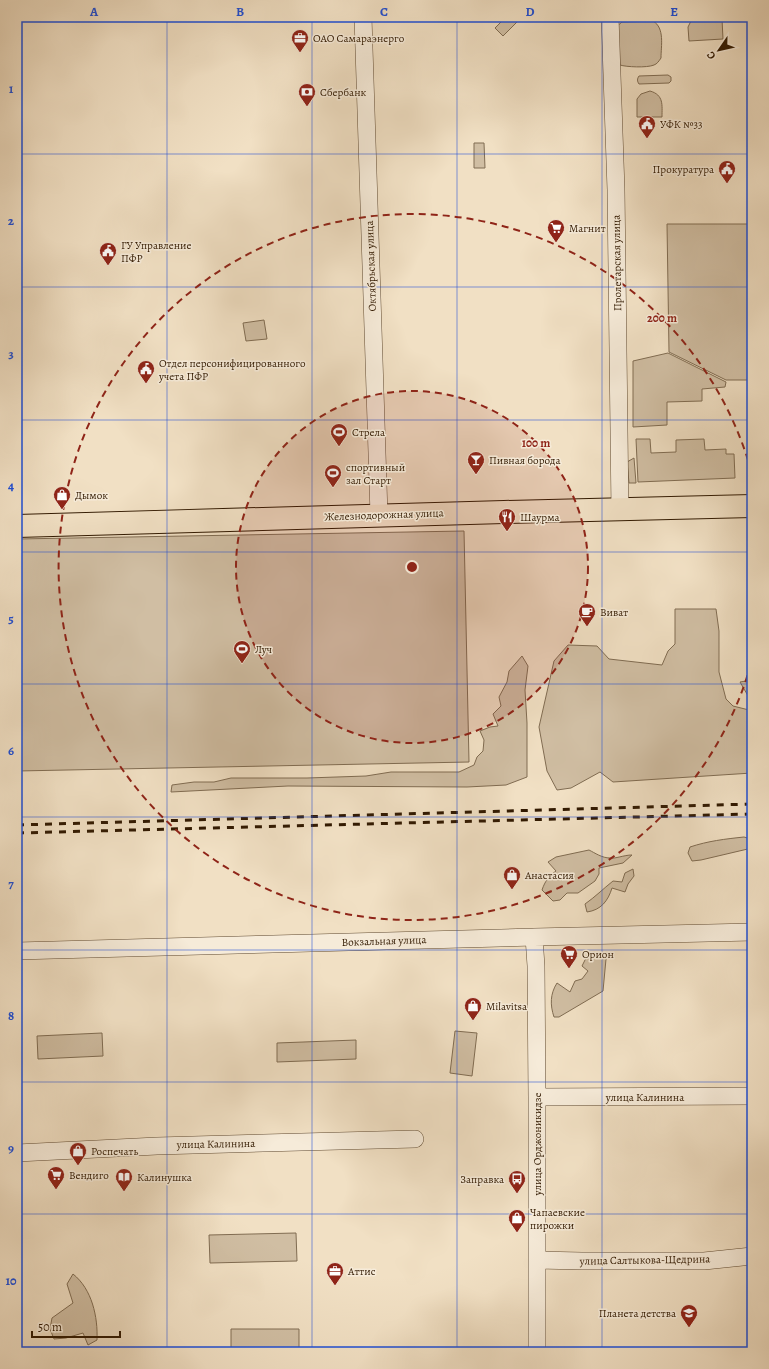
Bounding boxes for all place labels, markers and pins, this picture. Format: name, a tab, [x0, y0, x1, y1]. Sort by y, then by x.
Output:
office icon: ОАО Самараэнерго	[290, 28, 310, 53]
place label: ОАО Самараэнерго	[313, 31, 405, 46]
bank icon: Сбербанк	[297, 82, 317, 107]
place label: Сбербанк	[320, 85, 367, 100]
public building icon: УФК №33	[637, 114, 657, 139]
place label: УФК №33	[660, 117, 703, 132]
public building icon: Прокуратура	[717, 159, 737, 184]
place label: Прокуратура	[653, 162, 715, 177]
supermarket icon: Магнит	[546, 218, 566, 243]
place label: Магнит	[569, 221, 606, 236]
place label: ГУ Управление ПФР	[121, 238, 192, 266]
public building icon: ГУ Управление ПФР	[98, 241, 118, 266]
place label: Отдел персонифицированного учета ПФР	[158, 356, 306, 384]
public building icon: Отдел персонифицированного учета ПФР	[136, 359, 156, 384]
sports icon: Стрела	[329, 422, 349, 447]
place label: Стрела	[352, 425, 386, 440]
bar icon: Пивная борода	[466, 450, 486, 475]
place label: Пивная борода	[489, 453, 561, 468]
place label: спортивный зал Старт	[346, 460, 405, 488]
sports icon: спортивный зал Старт	[323, 463, 343, 488]
shop icon: Дымок	[52, 485, 72, 510]
place label: Дымок	[75, 488, 108, 503]
restaurant icon: Шаурма	[497, 507, 517, 532]
place label: Шаурма	[520, 510, 560, 525]
centre of rings	[405, 560, 419, 574]
cafe icon: Виват	[577, 602, 597, 627]
place label: Виват	[600, 605, 628, 620]
sports icon: Луч	[232, 639, 252, 664]
place label: Луч	[255, 642, 272, 657]
shop icon: Анастасия	[502, 865, 522, 890]
place label: Анастасия	[524, 868, 574, 883]
supermarket icon: Орион	[559, 944, 579, 969]
place label: Орион	[582, 947, 614, 962]
shop icon: Milavitsa	[463, 996, 483, 1021]
place label: Milavitsa	[486, 999, 528, 1014]
shop icon: Роспечать	[68, 1141, 88, 1166]
place label: Роспечать	[91, 1144, 138, 1159]
supermarket icon: Вендиго	[46, 1165, 66, 1190]
library icon: Калинушка	[114, 1167, 134, 1192]
place label: Вендиго	[69, 1168, 109, 1183]
bus stop icon: Заправка	[507, 1169, 527, 1194]
place label: Калинушка	[137, 1170, 193, 1185]
place label: Заправка	[460, 1172, 505, 1187]
place label: Чапаевские пирожки	[530, 1205, 585, 1233]
shop icon: Чапаевские пирожки	[507, 1208, 527, 1233]
office icon: Аттис	[325, 1261, 345, 1286]
place label: Аттис	[347, 1264, 376, 1279]
school or university icon: Планета детства	[679, 1303, 699, 1328]
place label: Планета детства	[599, 1306, 677, 1321]

